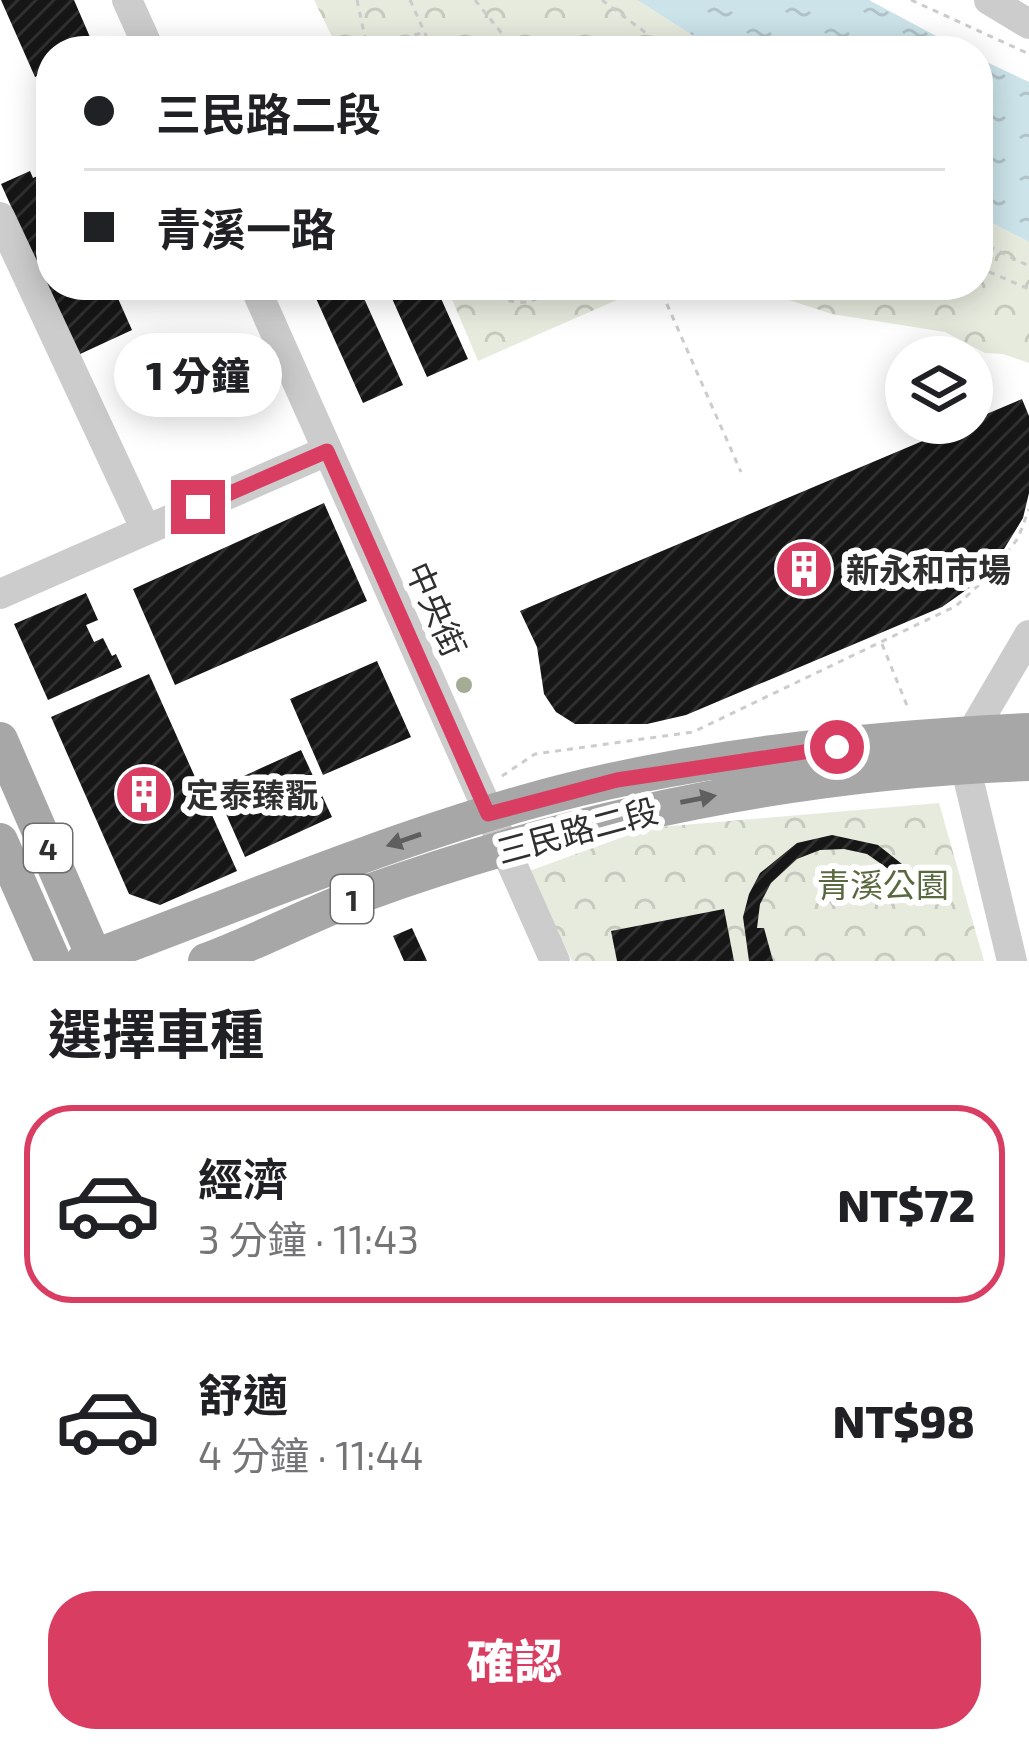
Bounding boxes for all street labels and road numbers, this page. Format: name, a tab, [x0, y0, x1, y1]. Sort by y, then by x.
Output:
street label: 中央街	[399, 556, 475, 662]
street label: 三民路二段	[492, 789, 662, 871]
road number: 4	[24, 824, 72, 872]
road number: 1	[331, 875, 373, 923]

